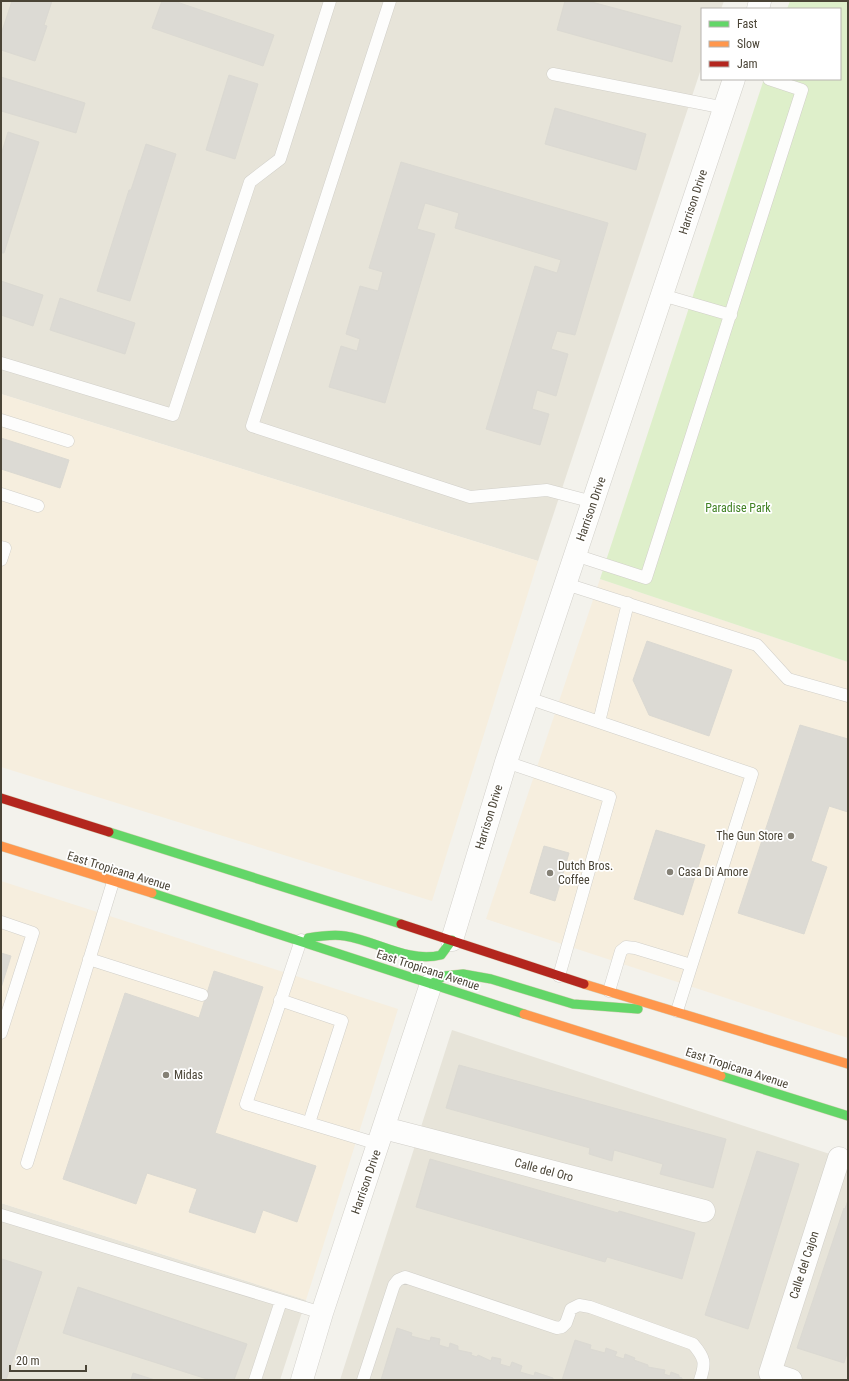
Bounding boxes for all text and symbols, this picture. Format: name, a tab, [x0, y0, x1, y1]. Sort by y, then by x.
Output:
legend	[701, 8, 841, 80]
text: Fast	[737, 17, 758, 31]
text: Slow	[737, 37, 760, 51]
text: Jam	[737, 57, 758, 71]
street label: Harrison Drive	[676, 167, 710, 236]
street label: Harrison Drive	[573, 475, 609, 543]
park label: Paradise Park	[705, 501, 771, 515]
street label: Harrison Drive	[472, 782, 506, 851]
place label: The Gun Store	[716, 829, 783, 843]
marker: The Gun Store	[786, 831, 796, 841]
street label: East Tropicana Avenue	[66, 849, 173, 894]
place label: Dutch Bros. Coffee	[558, 859, 613, 887]
place label: Casa Di Amore	[678, 865, 748, 879]
marker: Casa Di Amore	[665, 867, 675, 877]
marker: Dutch Bros. Coffee	[545, 868, 555, 878]
street label: East Tropicana Avenue	[375, 947, 482, 993]
street label: East Tropicana Avenue	[684, 1045, 791, 1091]
place label: Midas	[174, 1068, 203, 1082]
marker: Midas	[161, 1070, 171, 1080]
street label: Harrison Drive	[348, 1148, 384, 1216]
street label: Calle del Oro	[513, 1155, 575, 1185]
street label: Calle del Cajon	[786, 1229, 822, 1301]
scale bar	[10, 1347, 86, 1373]
text: 20 m	[16, 1354, 40, 1368]

